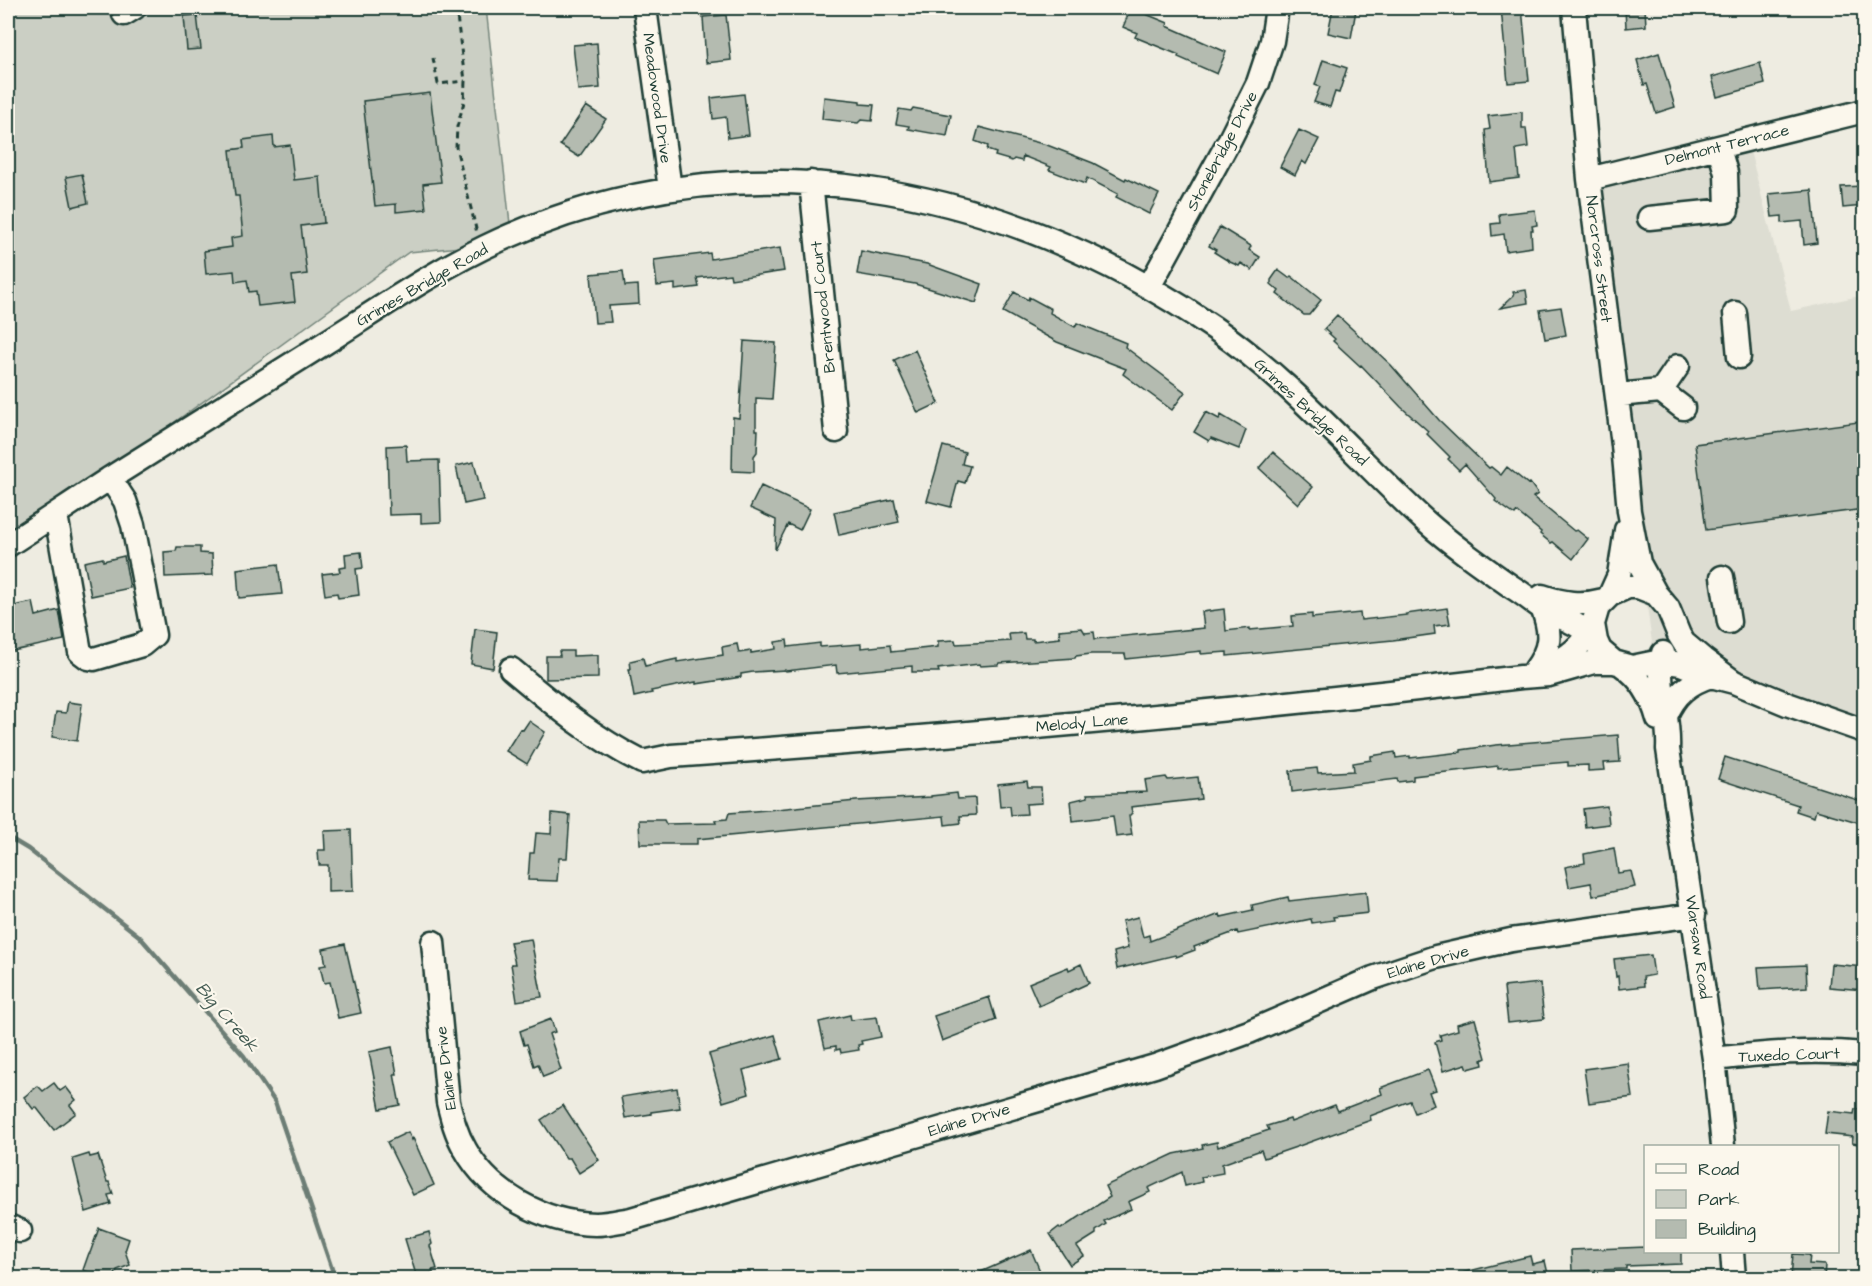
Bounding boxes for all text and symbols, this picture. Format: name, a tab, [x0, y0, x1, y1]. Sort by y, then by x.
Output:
street label: Meadowood Drive	[637, 31, 677, 165]
street label: Stonebridge Drive	[1181, 87, 1264, 215]
street label: Delmont Terrace	[1663, 119, 1792, 171]
street label: Norcross Street	[1580, 194, 1618, 324]
street label: Grimes Bridge Road	[352, 238, 492, 333]
street label: Brentwood Court	[805, 239, 841, 374]
street label: Grimes Bridge Road	[1248, 353, 1373, 472]
street label: Melody Lane	[1035, 708, 1130, 739]
street label: Warsaw Road	[1680, 894, 1716, 1000]
street label: Elaine Drive	[1385, 940, 1472, 984]
water label: Big Creek	[189, 977, 265, 1059]
street label: Elaine Drive	[430, 1025, 462, 1111]
street label: Tuxedo Court	[1738, 1042, 1841, 1068]
street label: Elaine Drive	[926, 1098, 1013, 1142]
legend	[1644, 1145, 1839, 1253]
text: Road	[1698, 1157, 1739, 1182]
text: Park	[1698, 1187, 1740, 1212]
text: Building	[1698, 1217, 1756, 1243]

